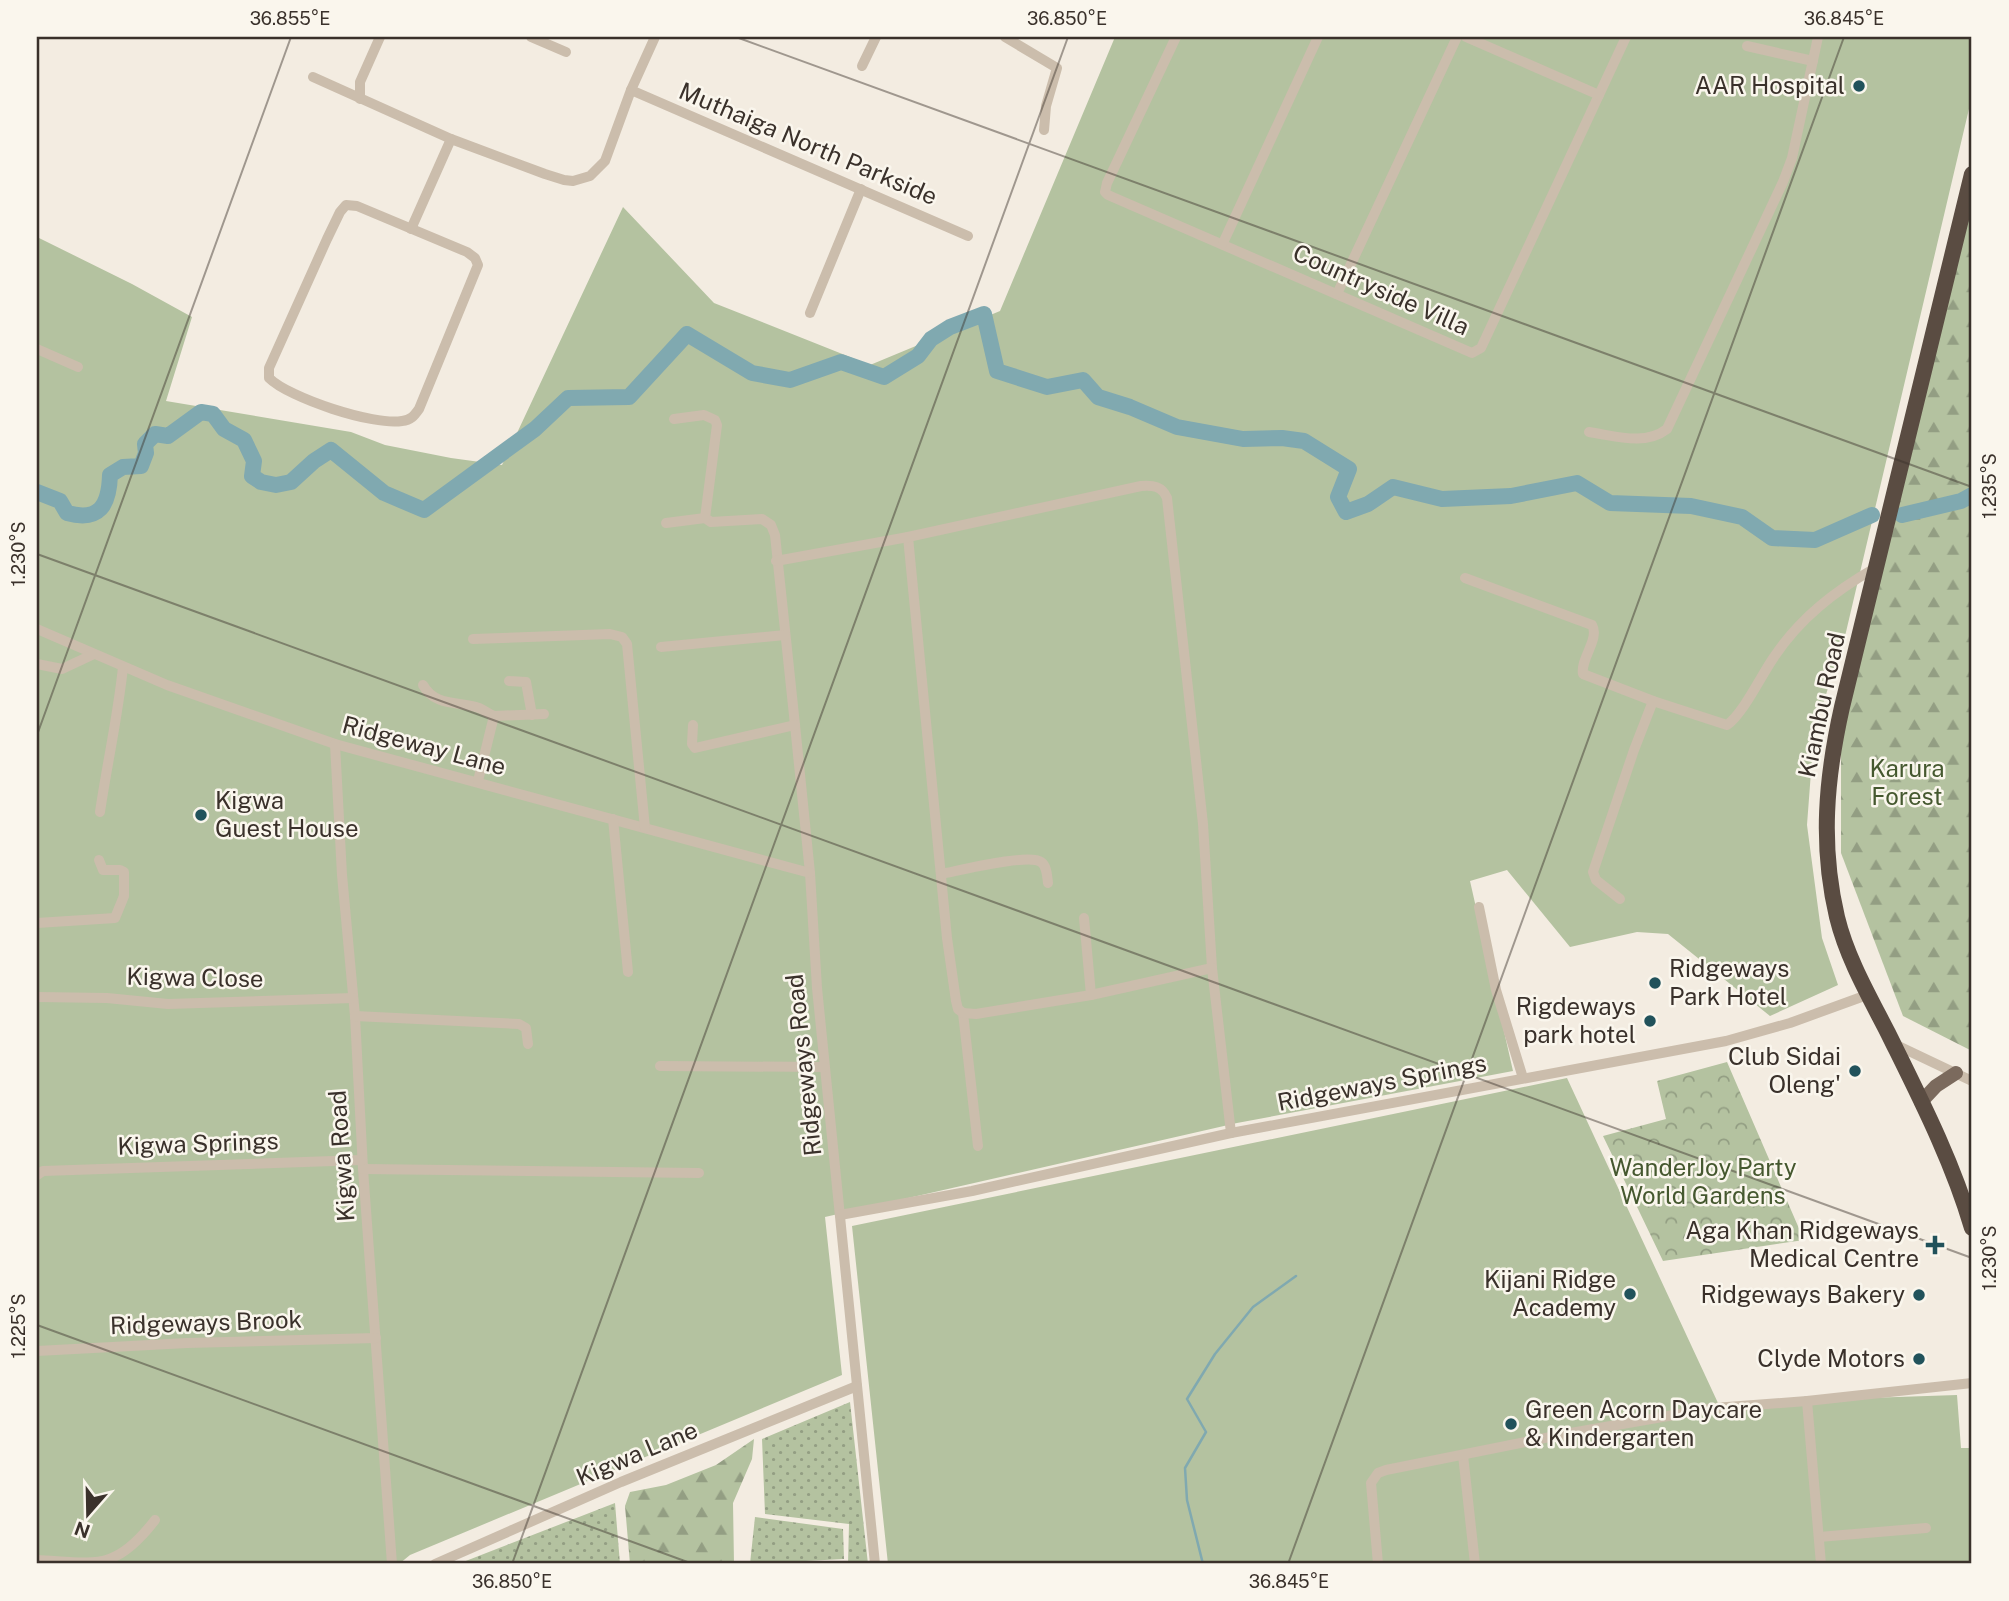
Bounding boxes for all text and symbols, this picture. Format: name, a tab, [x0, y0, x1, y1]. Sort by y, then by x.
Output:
text: 36.855°E	[250, 8, 330, 29]
text: 36.850°E	[1027, 8, 1107, 29]
text: 36.845°E	[1804, 8, 1884, 29]
place label: AAR Hospital	[1695, 71, 1845, 99]
street label: Muthaiga North Parkside	[675, 76, 942, 210]
marker: AAR Hospital	[1851, 78, 1867, 94]
street label: Countryside Villa	[1289, 238, 1474, 340]
text: 1.235°S	[1979, 453, 2000, 519]
text: 1.230°S	[8, 521, 29, 587]
street label: Kiambu Road	[1792, 630, 1850, 780]
street label: Ridgeway Lane	[339, 710, 509, 780]
park label: Karura Forest	[1869, 754, 1945, 810]
place label: Kigwa Guest House	[215, 786, 359, 842]
marker: Kigwa Guest House	[193, 807, 209, 823]
place label: Ridgeways Park Hotel	[1669, 954, 1789, 1010]
street label: Kigwa Close	[126, 962, 264, 992]
street label: Ridgeways Road	[780, 973, 826, 1158]
marker: Ridgeways Park Hotel	[1647, 975, 1663, 991]
place label: Rigdeways park hotel	[1516, 992, 1636, 1048]
marker: Rigdeways park hotel	[1642, 1013, 1658, 1029]
place label: Club Sidai Oleng'	[1728, 1042, 1841, 1098]
street label: Ridgeways Springs	[1275, 1048, 1489, 1116]
marker: Club Sidai Oleng'	[1847, 1063, 1863, 1079]
street label: Kigwa Road	[322, 1089, 360, 1223]
street label: Kigwa Springs	[117, 1126, 279, 1160]
park label: WanderJoy Party World Gardens	[1609, 1153, 1797, 1209]
place label: Aga Khan Ridgeways Medical Centre	[1685, 1216, 1919, 1272]
text: 1.230°S	[1979, 1225, 2000, 1291]
marker: Aga Khan Ridgeways Medical Centre	[1925, 1235, 1945, 1255]
place label: Kijani Ridge Academy	[1484, 1265, 1616, 1321]
place label: Ridgeways Bakery	[1701, 1280, 1905, 1308]
marker: Kijani Ridge Academy	[1622, 1286, 1638, 1302]
marker: Ridgeways Bakery	[1911, 1287, 1927, 1303]
text: 1.225°S	[8, 1293, 29, 1359]
street label: Ridgeways Brook	[110, 1305, 302, 1339]
place label: Clyde Motors	[1757, 1344, 1905, 1372]
marker: Clyde Motors	[1911, 1351, 1927, 1367]
place label: Green Acorn Daycare & Kindergarten	[1525, 1395, 1762, 1451]
street label: Kigwa Lane	[572, 1415, 701, 1491]
marker: Green Acorn Daycare & Kindergarten	[1503, 1416, 1519, 1432]
north arrow	[52, 1478, 122, 1548]
text: N	[71, 1517, 93, 1543]
text: 36.850°E	[472, 1571, 552, 1592]
text: 36.845°E	[1249, 1571, 1329, 1592]

